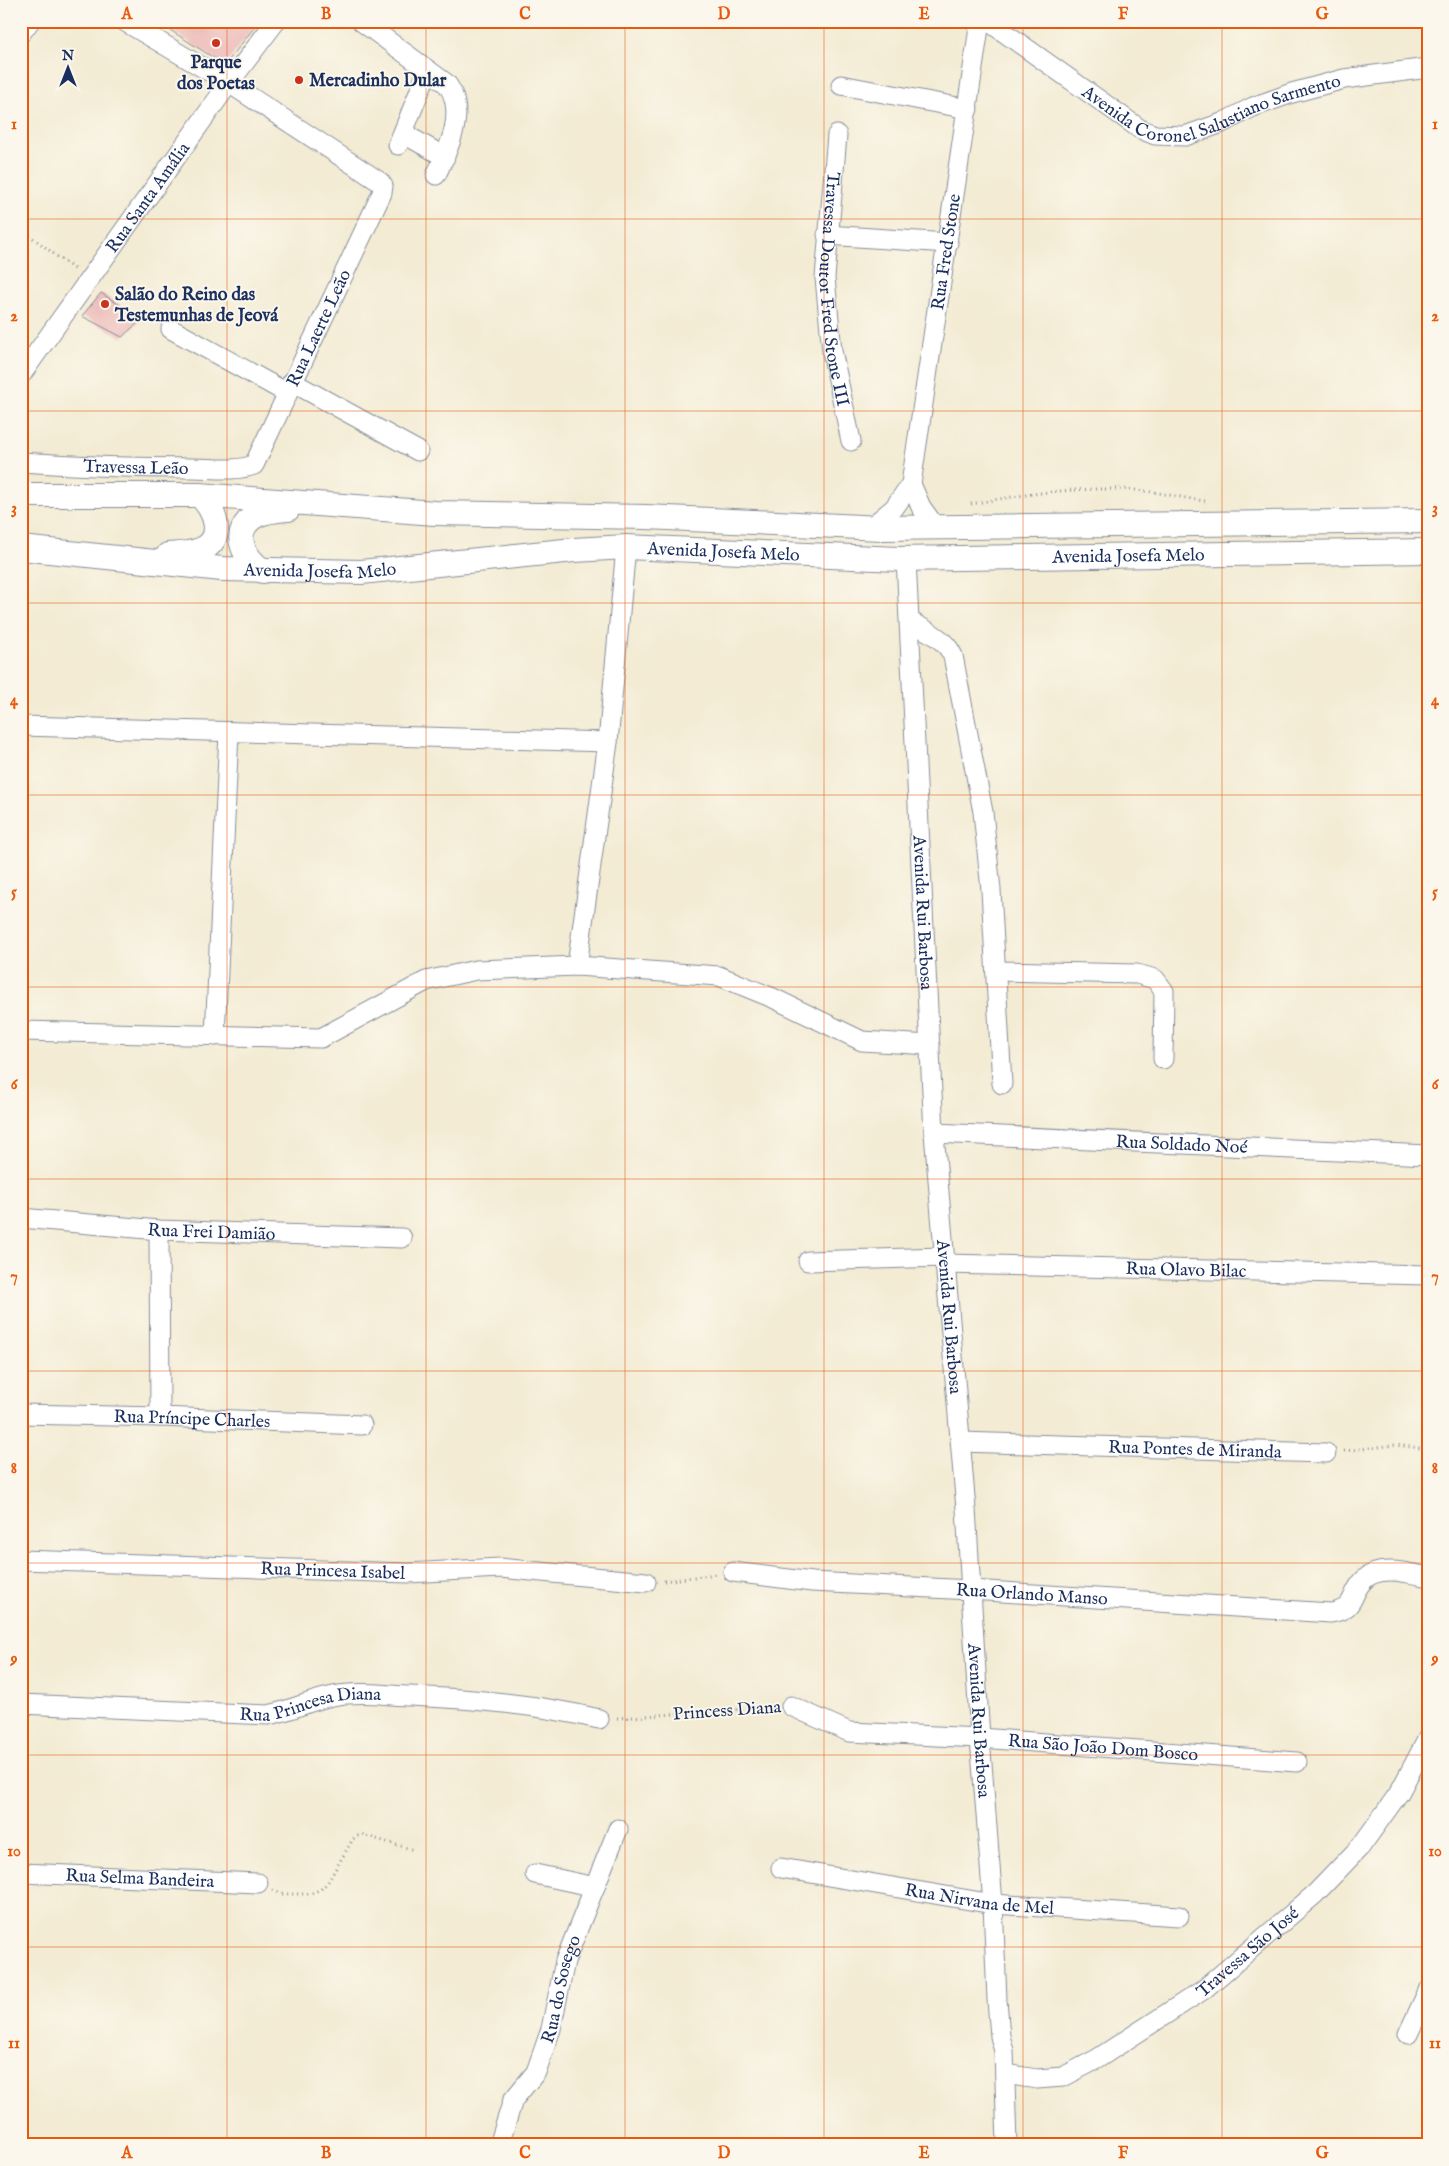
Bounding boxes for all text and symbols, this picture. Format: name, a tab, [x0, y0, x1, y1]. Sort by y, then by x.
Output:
text: A	[121, 5, 134, 25]
text: B	[321, 5, 332, 25]
text: C	[519, 5, 531, 25]
text: D	[718, 5, 731, 25]
text: E	[918, 5, 930, 25]
text: F	[1118, 5, 1129, 25]
text: G	[1316, 5, 1329, 25]
marker: Parque dos Poetas	[210, 37, 222, 49]
north arrow	[42, 42, 92, 92]
text: N	[61, 47, 74, 65]
place label: Parque dos Poetas	[177, 52, 256, 96]
street label: Avenida Coronel Salustiano Sarmento	[1073, 69, 1353, 95]
place label: Mercadinho Dular	[309, 70, 447, 93]
text: Avenida Coronel Salustiano Sarmento	[1076, 70, 1344, 149]
marker: Mercadinho Dular	[293, 74, 305, 86]
text: 1	[11, 115, 17, 135]
text: 1	[1432, 115, 1438, 135]
street label: Rua Santa Amália	[101, 138, 196, 258]
street label: Travessa Doutor Fred Stone III	[812, 171, 853, 409]
street label: Rua Fred Stone	[927, 192, 967, 312]
street label: Rua Laerte Leão	[282, 266, 357, 391]
place label: Salão do Reino das Testemunhas de Jeová	[114, 284, 279, 328]
marker: Salão do Reino das Testemunhas de Jeová	[99, 298, 111, 310]
text: 2	[10, 307, 18, 327]
text: 2	[1431, 307, 1439, 327]
street label: Travessa Leão	[83, 456, 189, 481]
text: 3	[11, 499, 17, 519]
text: 3	[1432, 499, 1438, 519]
street label: Avenida Josefa Melo	[646, 538, 801, 568]
street label: Avenida Josefa Melo	[1051, 544, 1205, 570]
street label: Avenida Josefa Melo	[242, 558, 398, 585]
text: 4	[10, 691, 19, 711]
text: 4	[1431, 691, 1440, 711]
street label: Avenida Rui Barbosa	[906, 834, 937, 991]
text: 5	[11, 883, 17, 903]
text: 5	[1432, 883, 1438, 903]
text: 6	[11, 1075, 19, 1095]
text: 6	[1432, 1075, 1440, 1095]
street label: Rua Soldado Noé	[1115, 1131, 1248, 1160]
street label: Rua Frei Damião	[146, 1219, 276, 1247]
street label: Avenida Rui Barbosa	[930, 1238, 966, 1395]
street label: Rua Olavo Bilac	[1125, 1258, 1247, 1284]
text: 7	[10, 1267, 18, 1287]
text: 7	[1431, 1267, 1439, 1287]
street label: Rua Príncipe Charles	[113, 1406, 271, 1434]
street label: Rua Pontes de Miranda	[1108, 1436, 1282, 1465]
text: 8	[11, 1459, 17, 1479]
text: 8	[1432, 1459, 1438, 1479]
street label: Rua Princesa Isabel	[260, 1558, 406, 1586]
street label: Rua Orlando Manso	[955, 1579, 1109, 1612]
street label: Avenida Rui Barbosa	[961, 1642, 995, 1799]
text: 9	[10, 1650, 18, 1670]
text: 9	[1431, 1650, 1439, 1670]
street label: Rua Princesa Diana	[239, 1684, 382, 1728]
street label: Princess Diana	[672, 1696, 782, 1727]
street label: Rua São João Dom Bosco	[1007, 1730, 1199, 1767]
text: 10	[7, 1842, 21, 1862]
text: 10	[1428, 1842, 1442, 1862]
street label: Rua Selma Bandeira	[65, 1865, 215, 1894]
street label: Rua Nirvana de Mel	[903, 1879, 1055, 1921]
street label: Travessa São José	[1192, 1903, 1305, 2004]
street label: Rua do Sosego	[537, 1932, 587, 2047]
text: 11	[8, 2034, 20, 2054]
text: 11	[1429, 2034, 1441, 2054]
text: A	[121, 2144, 134, 2164]
text: B	[321, 2144, 332, 2164]
text: C	[519, 2144, 531, 2164]
text: D	[718, 2144, 731, 2164]
text: E	[918, 2144, 930, 2164]
text: F	[1118, 2144, 1129, 2164]
text: G	[1316, 2144, 1329, 2164]

